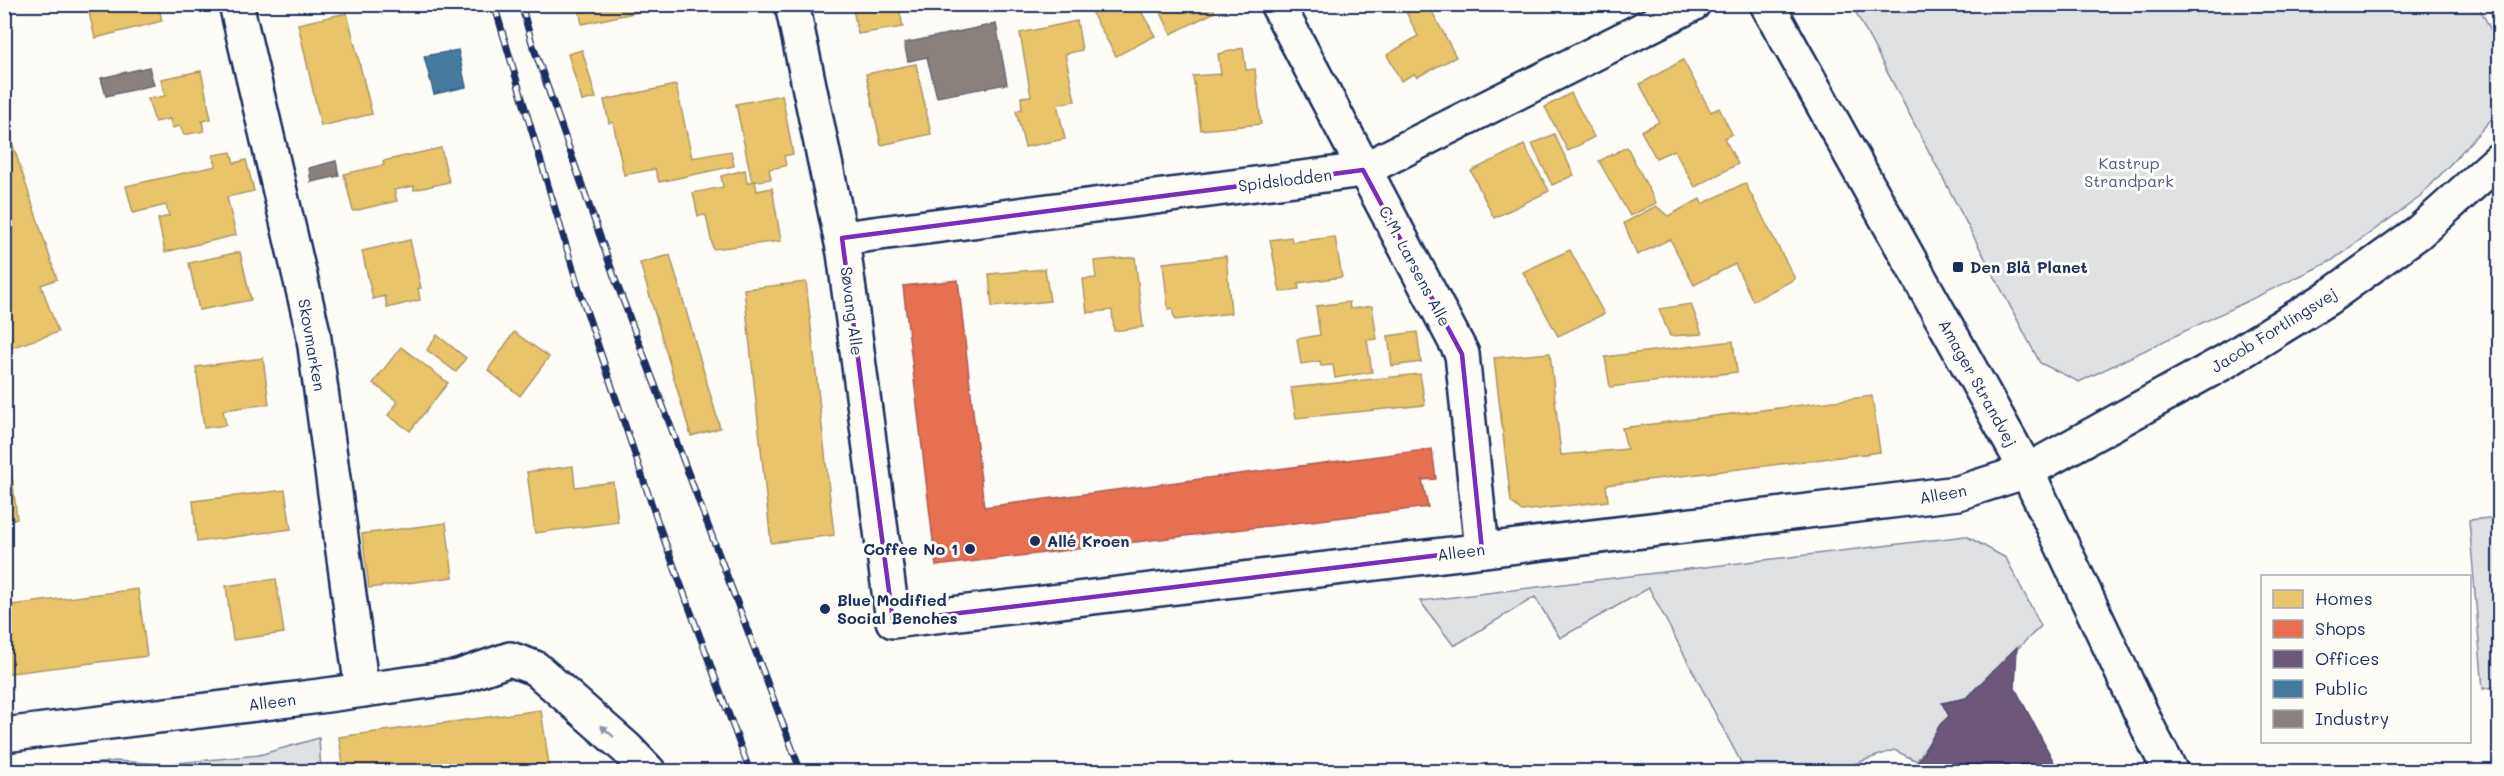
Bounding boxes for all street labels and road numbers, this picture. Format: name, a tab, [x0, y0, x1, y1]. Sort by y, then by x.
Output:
street label: Spidslodden	[1237, 163, 1333, 196]
street label: C.M. Larsens Alle	[1375, 202, 1456, 330]
street label: Søvang Alle	[837, 265, 868, 357]
street label: Jacob Fortlingsvej	[2207, 282, 2341, 377]
street label: Skovmarken	[294, 297, 331, 393]
street label: Amager Strandvej	[1935, 315, 2022, 450]
street label: Alleen	[1918, 479, 1968, 508]
street label: Alleen	[1436, 538, 1486, 565]
street label: Alleen	[247, 688, 297, 715]

